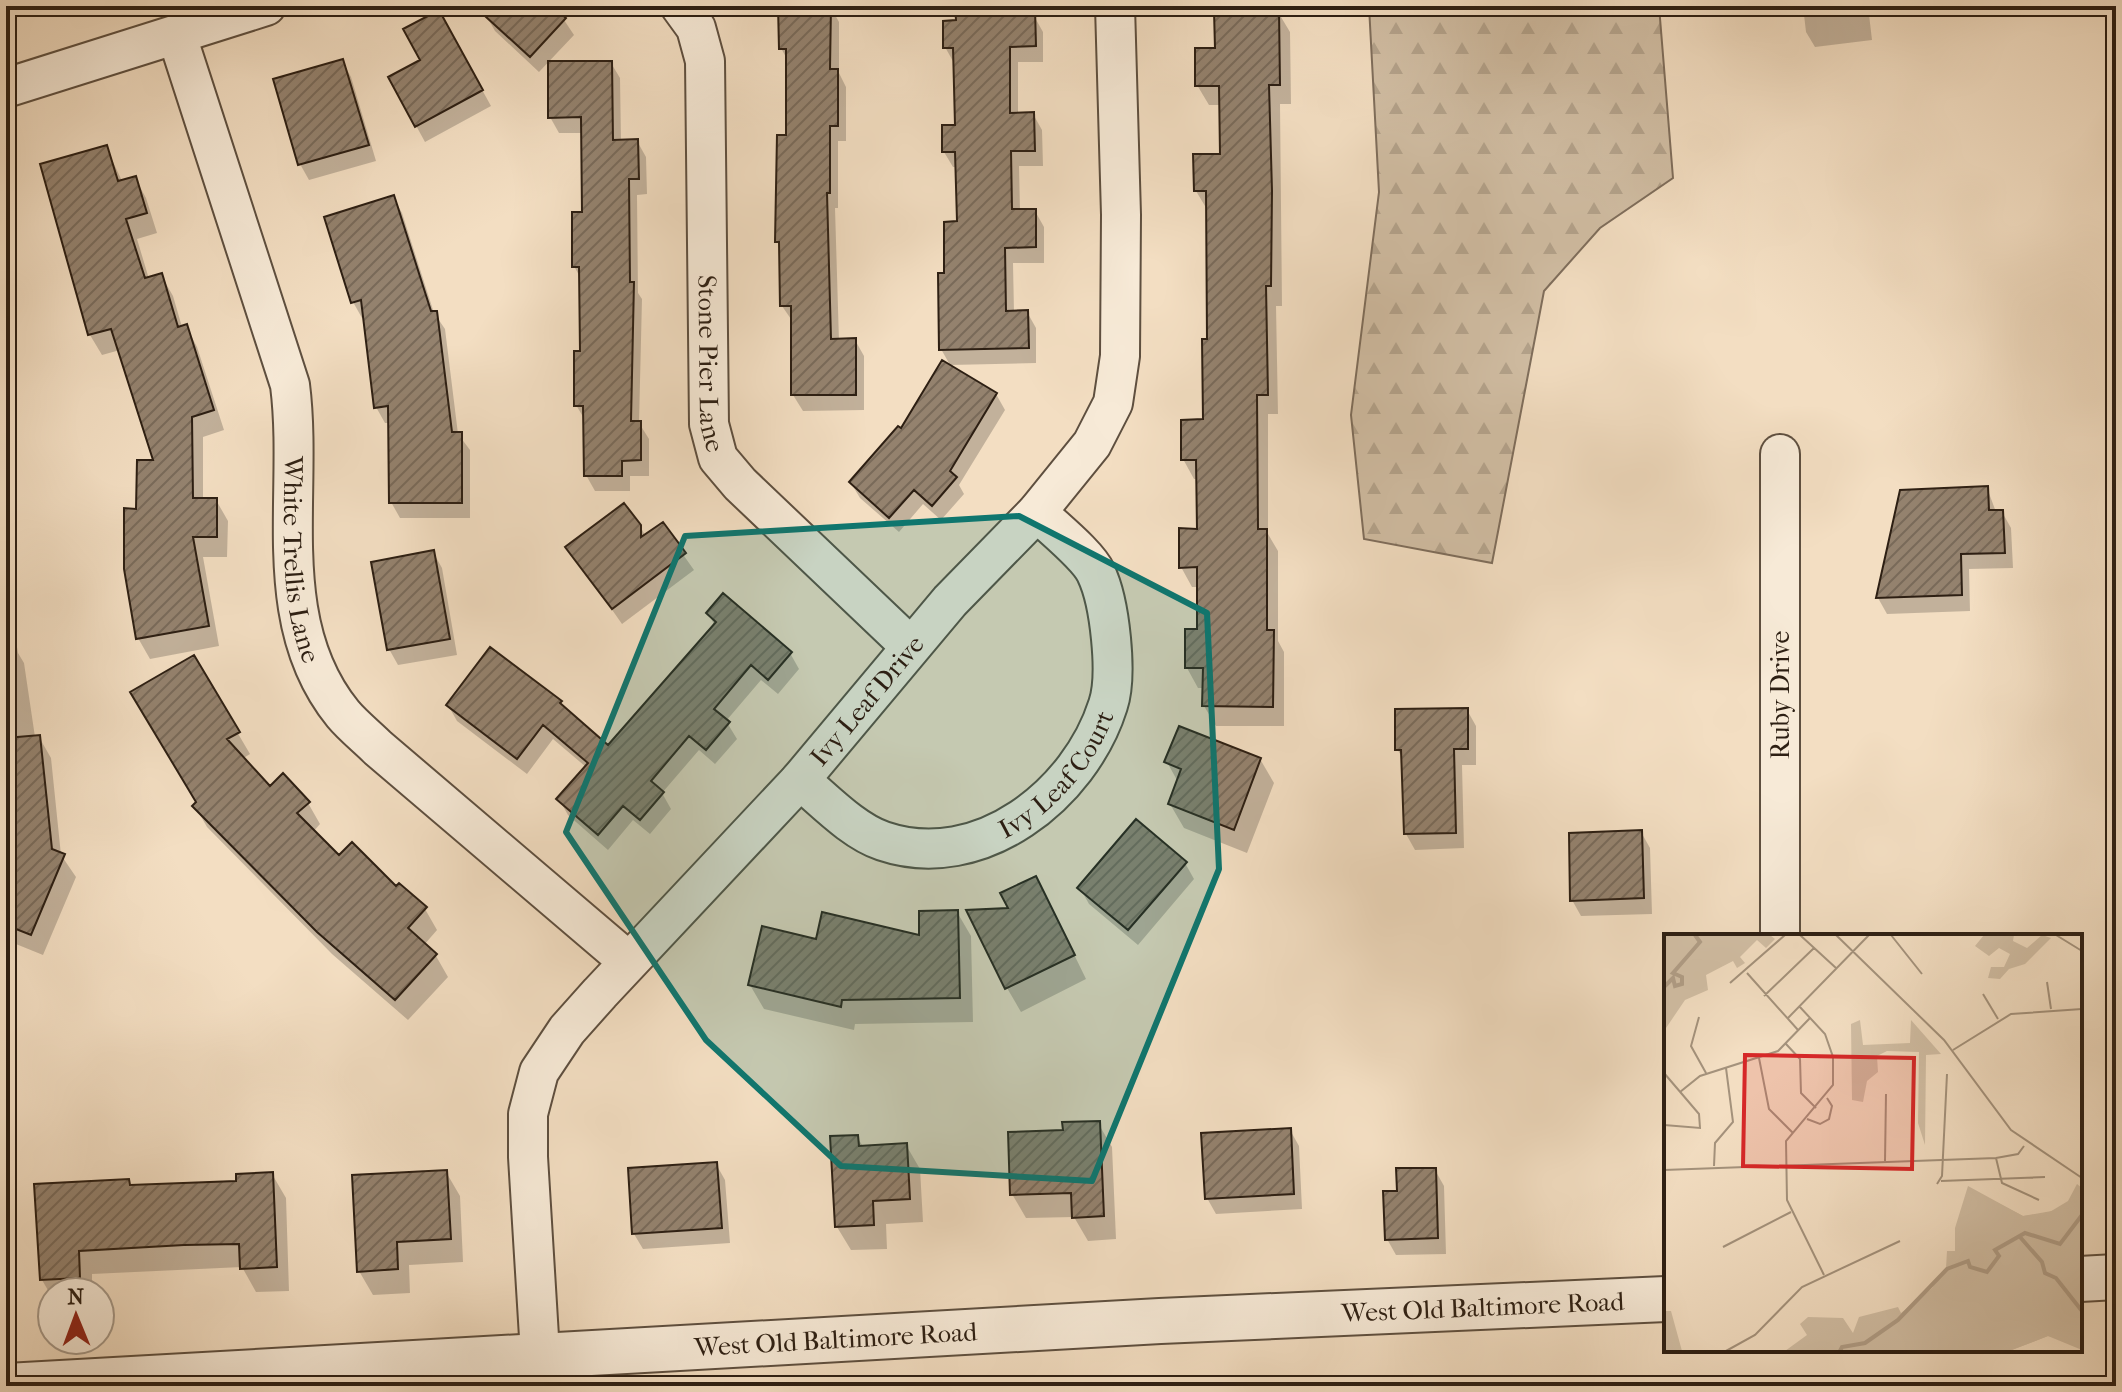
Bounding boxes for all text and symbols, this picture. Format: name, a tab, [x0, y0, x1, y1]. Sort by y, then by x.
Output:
street label: Stone Pier Lane	[691, 275, 731, 456]
street label: White Trellis Lane	[277, 455, 326, 667]
street label: Ivy Leaf Drive	[804, 629, 931, 772]
street label: Ruby Drive	[1765, 630, 1796, 759]
street label: Ivy Leaf Court	[993, 706, 1121, 845]
inset map	[1664, 934, 2082, 1352]
north arrow	[36, 1276, 116, 1356]
text: N	[67, 1284, 85, 1310]
street label: West Old Baltimore Road	[1340, 1286, 1626, 1329]
street label: West Old Baltimore Road	[692, 1316, 979, 1363]

